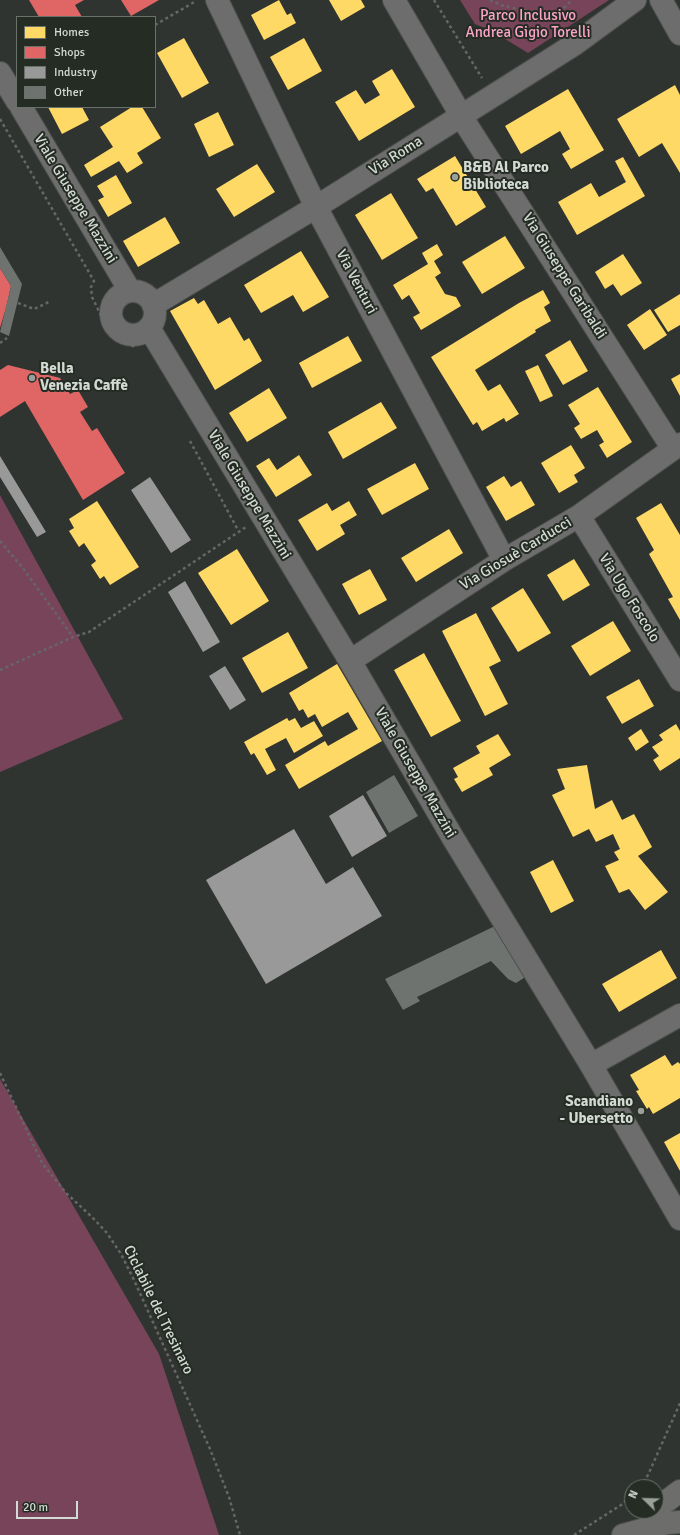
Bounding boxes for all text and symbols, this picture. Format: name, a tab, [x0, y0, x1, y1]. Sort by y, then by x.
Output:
park label: Parco Inclusivo Andrea Gigio Torelli	[465, 7, 591, 42]
legend	[16, 16, 156, 108]
text: Homes	[54, 25, 89, 40]
text: Shops	[54, 45, 85, 60]
text: Industry	[54, 65, 97, 80]
text: Other	[54, 85, 83, 100]
street label: Viale Giuseppe Mazzini	[29, 131, 121, 267]
street label: Via Roma	[366, 133, 426, 179]
place label: B&B Al Parco Biblioteca	[463, 159, 549, 194]
marker: B&B Al Parco Biblioteca	[450, 172, 460, 182]
street label: Via Giuseppe Garibaldi	[518, 210, 610, 342]
street label: Via Venturi	[332, 247, 380, 317]
place label: Bella Venezia Caffè	[40, 360, 128, 395]
marker: Bella Venezia Caffè	[27, 373, 37, 383]
street label: Viale Giuseppe Mazzini	[203, 427, 295, 563]
street label: Via Giosuè Carducci	[457, 514, 575, 594]
street label: Via Ugo Foscolo	[595, 550, 663, 646]
street label: Viale Giuseppe Mazzini	[370, 705, 460, 841]
place label: Scandiano - Ubersetto	[559, 1093, 633, 1128]
marker: Scandiano - Ubersetto	[636, 1106, 646, 1116]
street label: Ciclabile del Tresinaro	[119, 1243, 197, 1377]
north arrow	[624, 1479, 664, 1519]
text: N	[626, 1488, 641, 1501]
scale bar	[18, 1493, 80, 1519]
text: 20 m	[23, 1500, 48, 1515]

